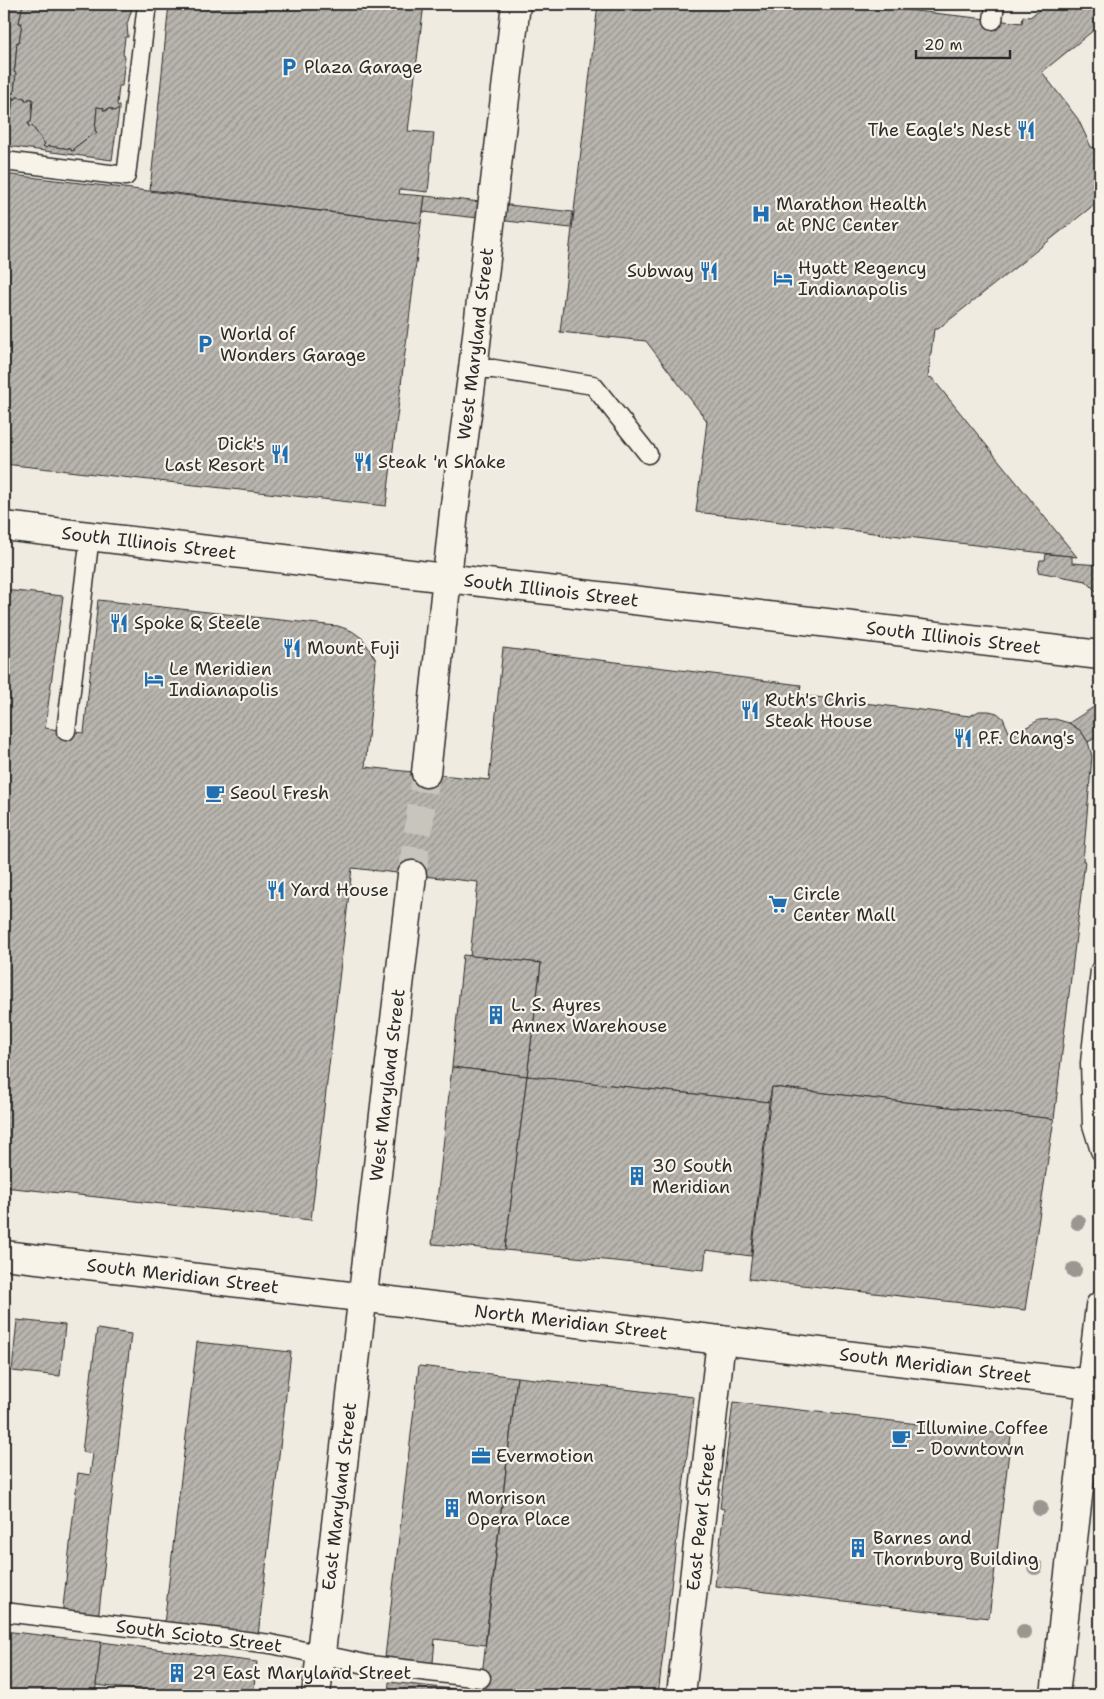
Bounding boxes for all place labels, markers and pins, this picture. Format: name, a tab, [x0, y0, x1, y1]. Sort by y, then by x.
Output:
place label: Plaza Garage	[304, 55, 423, 79]
parking icon: Plaza Garage	[278, 56, 300, 78]
place label: The Eagle's Nest	[867, 118, 1011, 142]
restaurant icon: The Eagle's Nest	[1015, 119, 1037, 141]
place label: Marathon Health at PNC Center	[776, 192, 927, 237]
hospital icon: Marathon Health at PNC Center	[750, 203, 772, 225]
place label: Hyatt Regency Indianapolis	[798, 256, 927, 301]
place label: Subway	[627, 259, 694, 283]
restaurant icon: Subway	[698, 260, 720, 282]
hotel icon: Hyatt Regency Indianapolis	[772, 267, 794, 289]
place label: World of Wonders Garage	[220, 322, 366, 367]
parking icon: World of Wonders Garage	[194, 333, 216, 355]
place label: Dick's Last Resort	[165, 432, 265, 477]
restaurant icon: Dick's Last Resort	[269, 443, 291, 465]
place label: Steak 'n Shake	[378, 450, 506, 474]
restaurant icon: Steak 'n Shake	[352, 451, 374, 473]
place label: Spoke & Steele	[134, 611, 261, 635]
restaurant icon: Spoke & Steele	[108, 612, 130, 634]
place label: Mount Fuji	[307, 636, 400, 660]
restaurant icon: Mount Fuji	[281, 637, 303, 659]
place label: Le Meridien Indianapolis	[169, 657, 279, 702]
hotel icon: Le Meridien Indianapolis	[143, 668, 165, 690]
place label: Ruth's Chris Steak House	[765, 688, 873, 733]
restaurant icon: Ruth's Chris Steak House	[739, 699, 761, 721]
place label: P.F. Chang's	[978, 726, 1075, 750]
restaurant icon: P.F. Chang's	[952, 727, 974, 749]
place label: Seoul Fresh	[230, 781, 329, 805]
cafe icon: Seoul Fresh	[204, 782, 226, 804]
place label: Yard House	[291, 878, 389, 902]
restaurant icon: Yard House	[265, 879, 287, 901]
place label: Circle Center Mall	[793, 882, 896, 927]
supermarket icon: Circle Center Mall	[767, 893, 789, 915]
place label: L. S. Ayres Annex Warehouse	[511, 993, 667, 1038]
building icon: L. S. Ayres Annex Warehouse	[485, 1004, 507, 1026]
place label: 30 South Meridian	[652, 1154, 733, 1199]
building icon: 30 South Meridian	[626, 1165, 648, 1187]
place label: Illumine Coffee - Downtown	[916, 1416, 1048, 1461]
cafe icon: Illumine Coffee - Downtown	[890, 1427, 912, 1449]
place label: Evermotion	[496, 1444, 594, 1468]
office icon: Evermotion	[470, 1445, 492, 1467]
place label: Morrison Opera Place	[467, 1486, 571, 1531]
building icon: Morrison Opera Place	[441, 1497, 463, 1519]
place label: Barnes and Thornburg Building	[873, 1526, 1039, 1571]
building icon: Barnes and Thornburg Building	[847, 1537, 869, 1559]
place label: 29 East Maryland Street	[192, 1661, 412, 1685]
building icon: 29 East Maryland Street	[166, 1662, 188, 1684]

